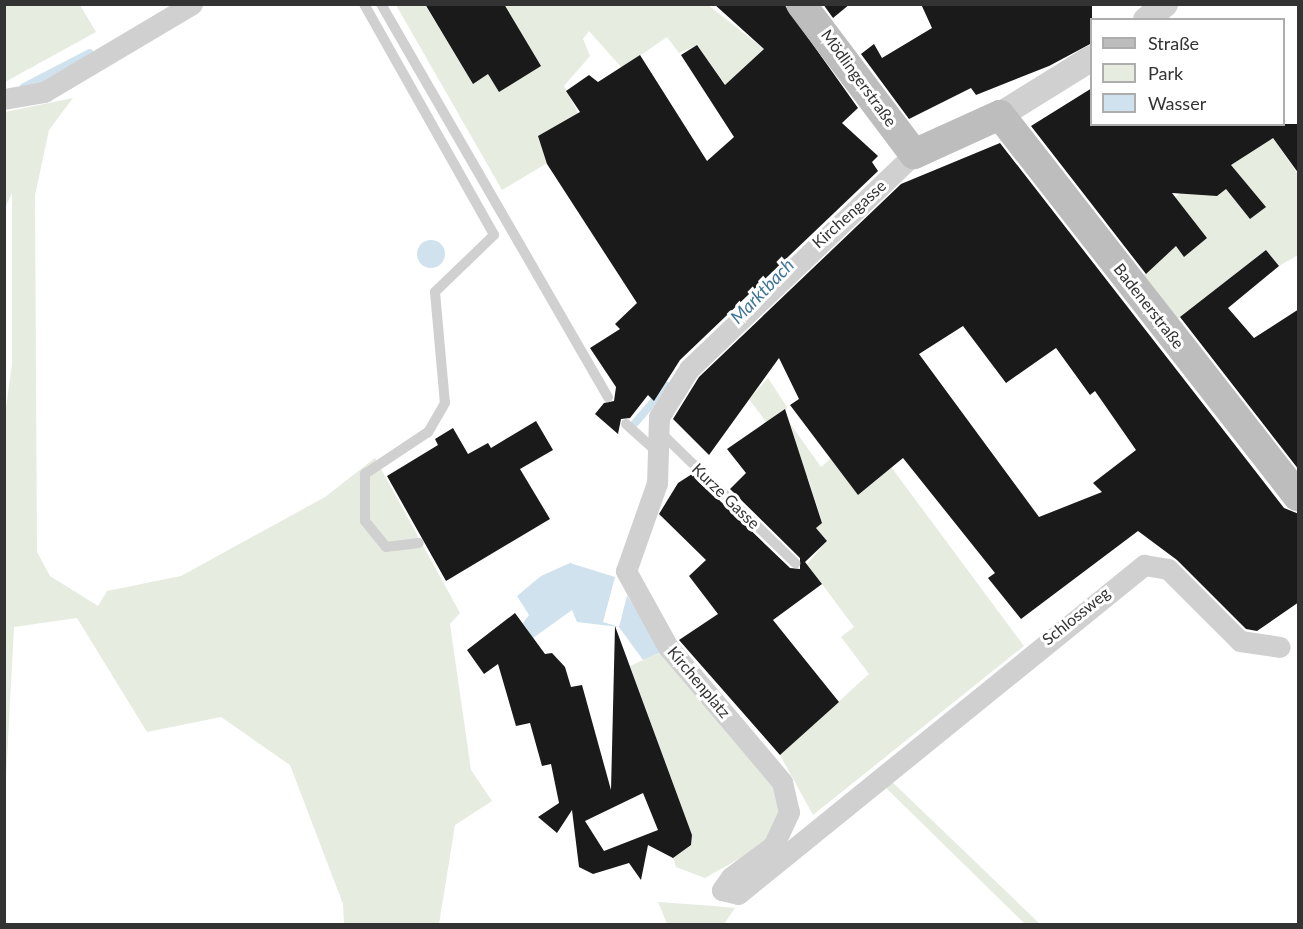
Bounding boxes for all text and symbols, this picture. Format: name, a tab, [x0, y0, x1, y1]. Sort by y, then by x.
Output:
legend	[1090, 18, 1285, 126]
street label: Mödlingerstraße	[817, 26, 901, 130]
text: Straße	[1148, 32, 1199, 54]
text: Park	[1148, 62, 1183, 84]
text: Wasser	[1148, 92, 1206, 114]
street label: Kirchengasse	[808, 176, 890, 252]
water label: Marktbach	[726, 254, 798, 328]
street label: Badenerstraße	[1110, 260, 1188, 352]
street label: Kurze Gasse	[688, 459, 764, 533]
street label: Schlossweg	[1038, 583, 1114, 649]
street label: Kirchenplatz	[664, 642, 734, 722]

